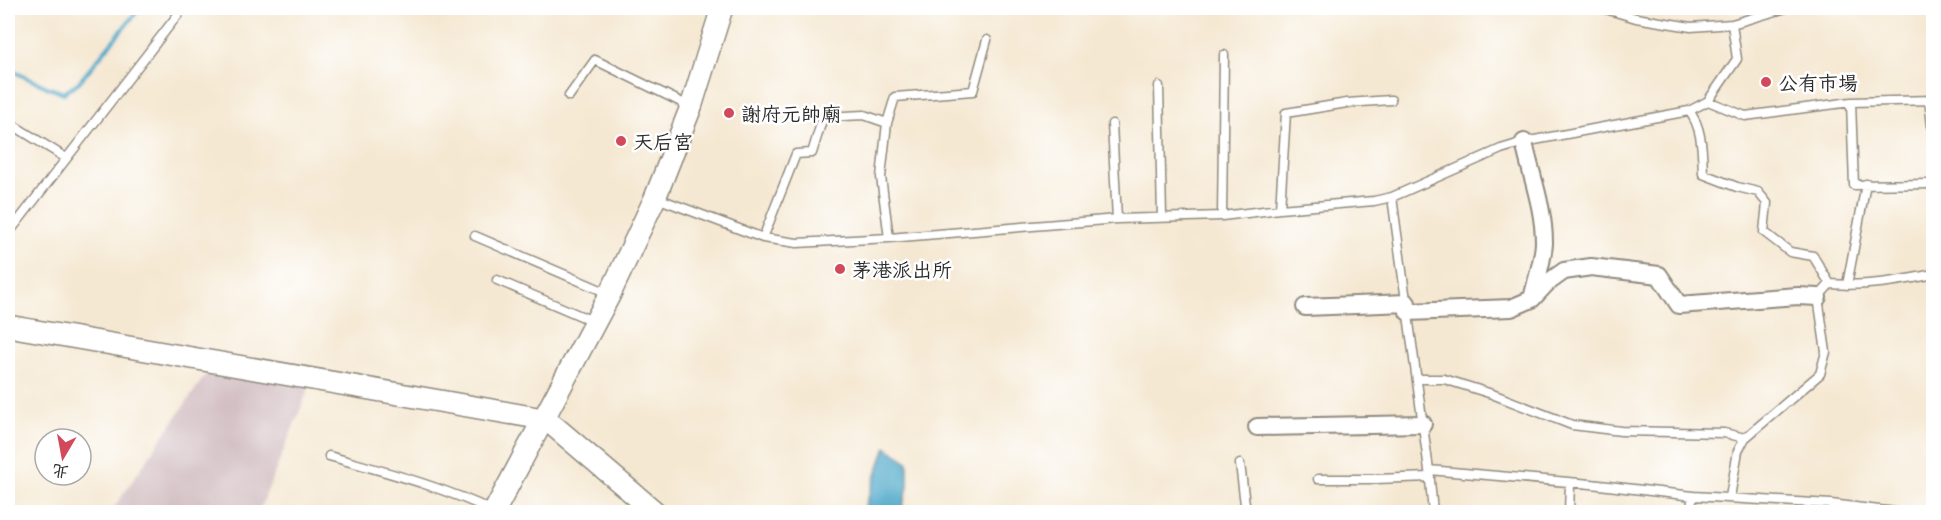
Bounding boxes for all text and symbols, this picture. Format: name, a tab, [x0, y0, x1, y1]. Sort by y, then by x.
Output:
place label: 公有市場	[1778, 69, 1858, 96]
marker: 公有市場	[1759, 75, 1773, 89]
place label: 謝府元帥廟	[741, 100, 841, 127]
marker: 謝府元帥廟	[722, 106, 736, 120]
place label: 天后宮	[633, 128, 693, 155]
marker: 天后宮	[614, 134, 628, 148]
place label: 茅港派出所	[852, 256, 952, 283]
marker: 茅港派出所	[833, 262, 847, 276]
north arrow	[33, 427, 93, 487]
text: 北	[51, 460, 70, 484]

